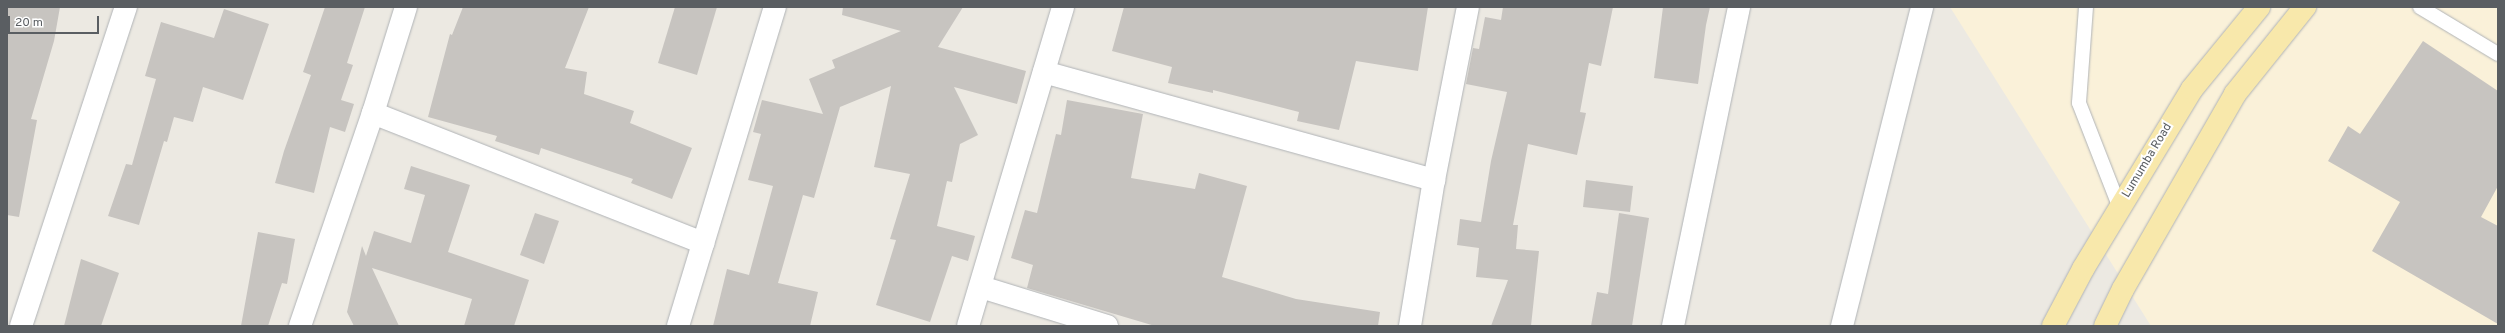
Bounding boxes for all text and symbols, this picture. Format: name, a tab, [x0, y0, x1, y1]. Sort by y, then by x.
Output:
scale bar	[10, 8, 101, 34]
text: 20 m	[15, 15, 43, 31]
street label: Lumumba Road	[2120, 121, 2176, 201]

